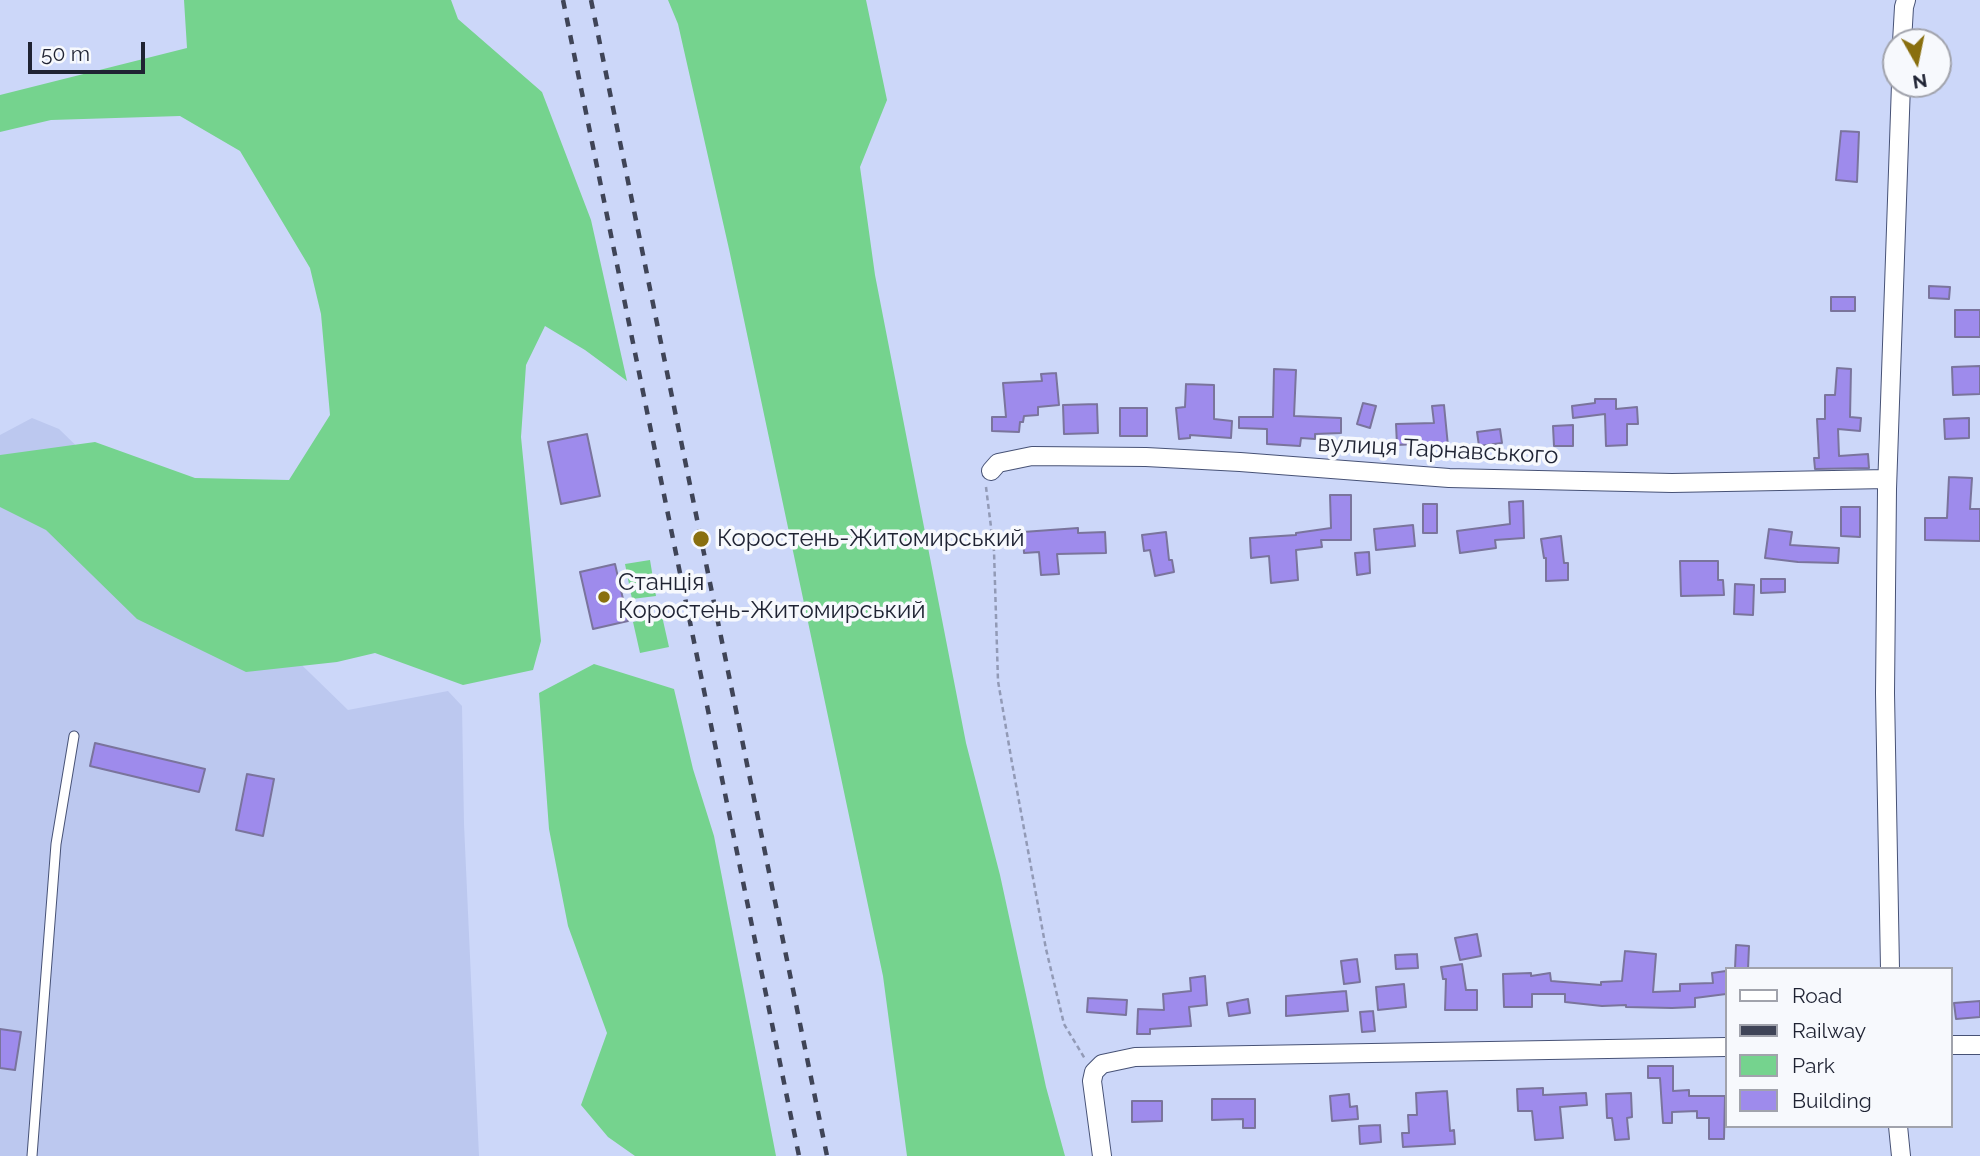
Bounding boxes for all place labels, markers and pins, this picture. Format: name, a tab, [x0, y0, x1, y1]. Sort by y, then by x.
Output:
place label: Коростень-Житомирський	[717, 525, 1024, 553]
marker: Коростень-Житомирський	[691, 529, 711, 549]
place label: Станція Коростень-Житомирський	[618, 569, 925, 625]
marker: Станція Коростень-Житомирський	[596, 589, 612, 605]

